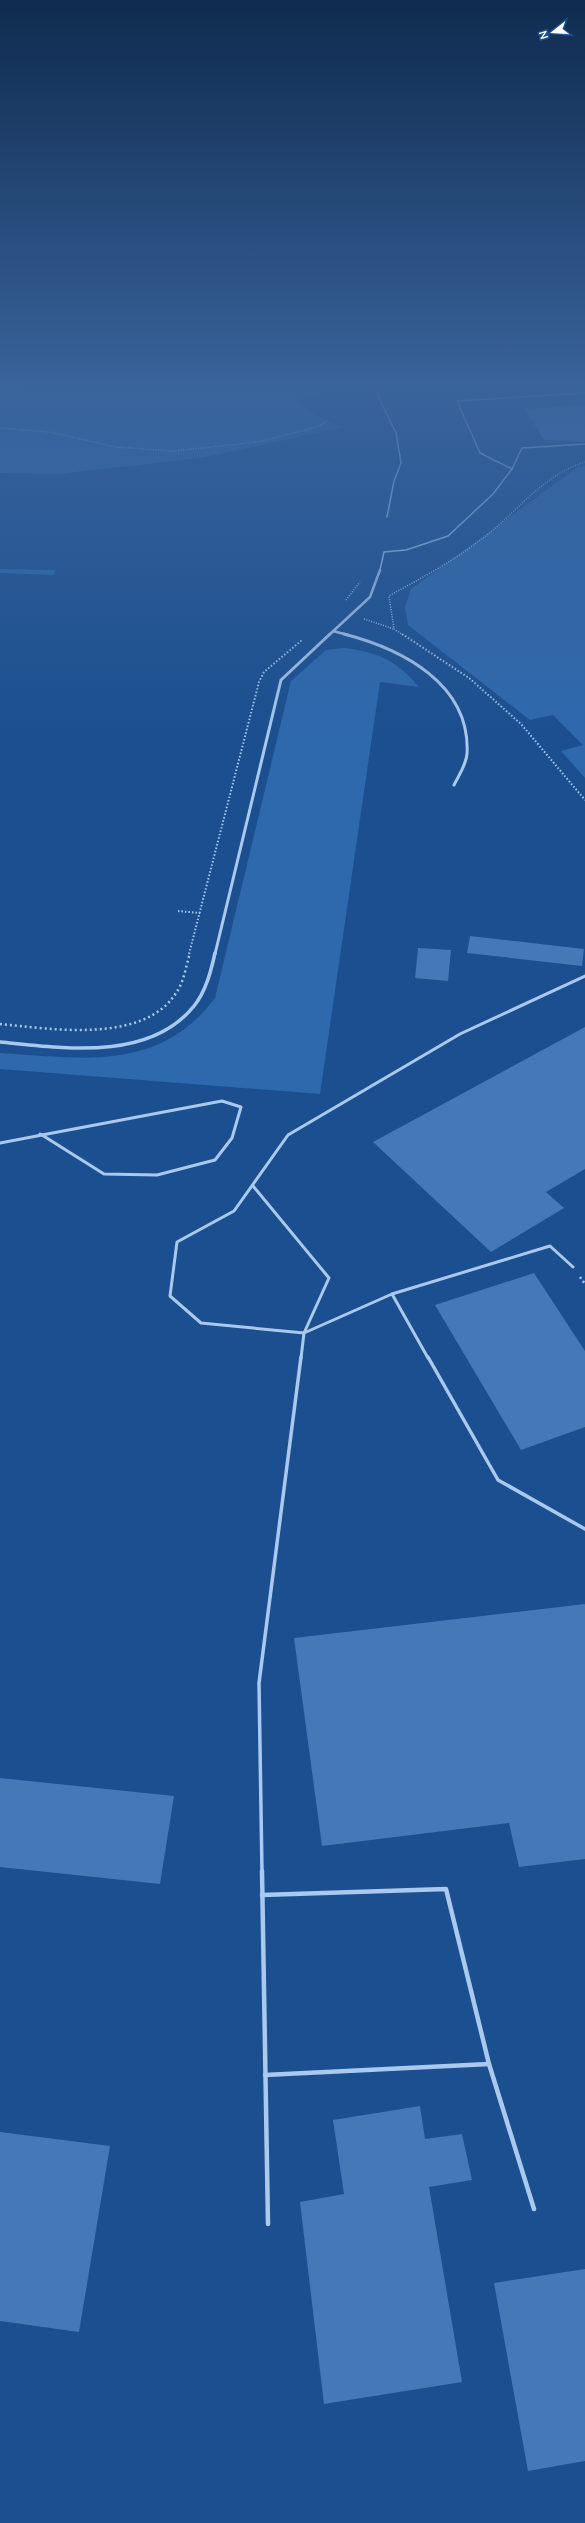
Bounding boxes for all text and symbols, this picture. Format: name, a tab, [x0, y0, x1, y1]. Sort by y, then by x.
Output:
north arrow	[533, 12, 573, 52]
text: N	[536, 29, 552, 41]

